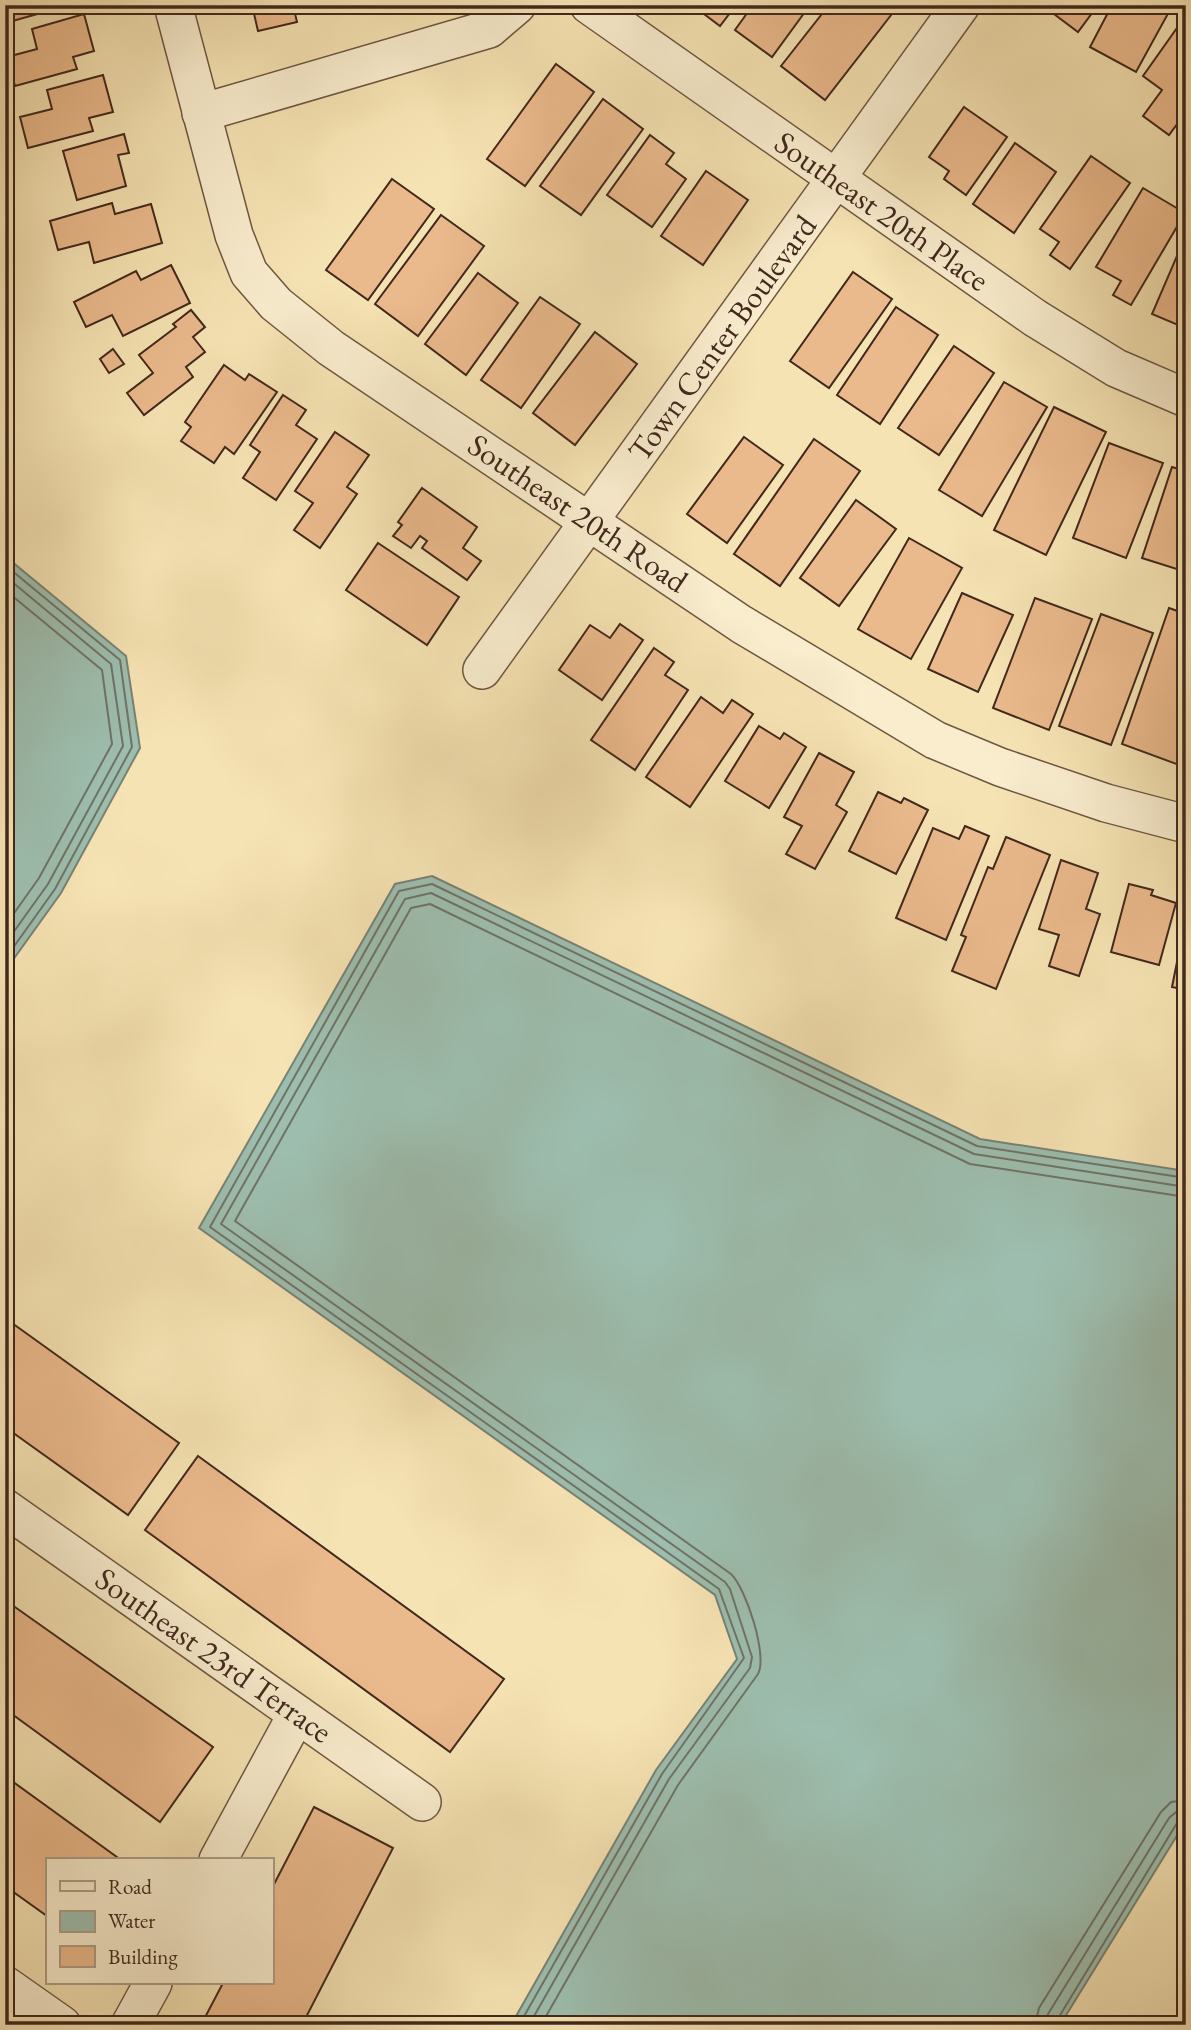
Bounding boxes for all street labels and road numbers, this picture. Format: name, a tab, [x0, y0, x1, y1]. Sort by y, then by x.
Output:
street label: Southeast 20th Place	[766, 121, 998, 301]
street label: Town Center Boulevard	[618, 206, 826, 470]
street label: Southeast 20th Road	[460, 424, 697, 603]
street label: Southeast 23rd Terrace	[87, 1558, 341, 1752]

